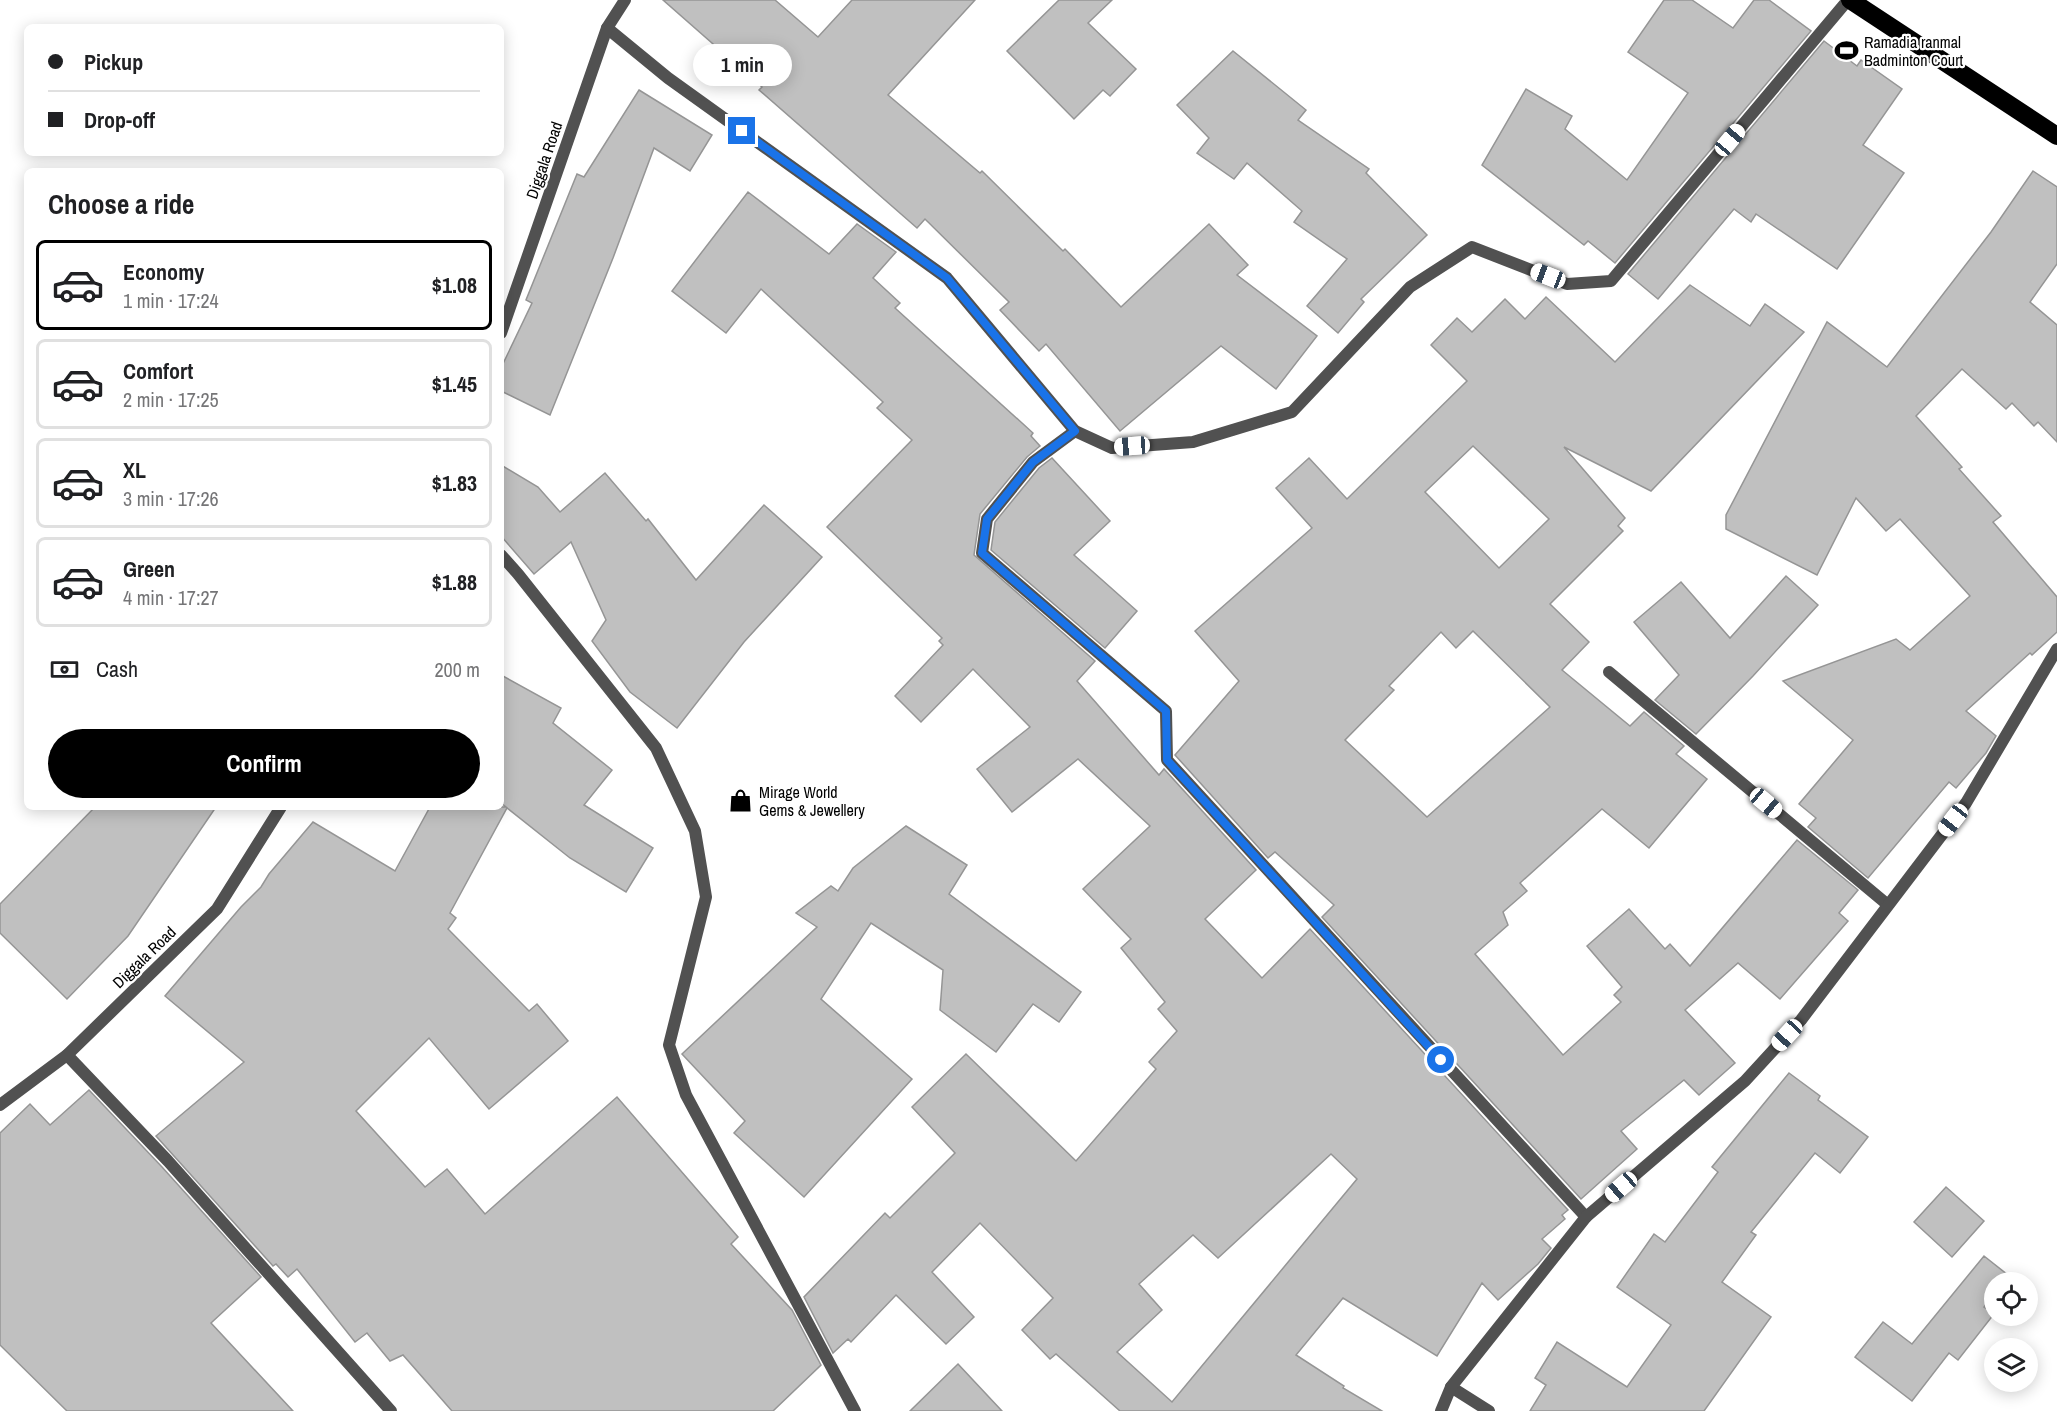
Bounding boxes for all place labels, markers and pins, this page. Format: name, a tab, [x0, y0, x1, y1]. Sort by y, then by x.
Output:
place label: Ramadia ranmal Badminton Court	[1864, 31, 1964, 71]
sports icon: Ramadia ranmal Badminton Court	[1833, 38, 1859, 64]
place label: Mirage World Gems & Jewellery	[759, 781, 865, 821]
shop icon: Mirage World Gems & Jewellery	[728, 788, 754, 814]

